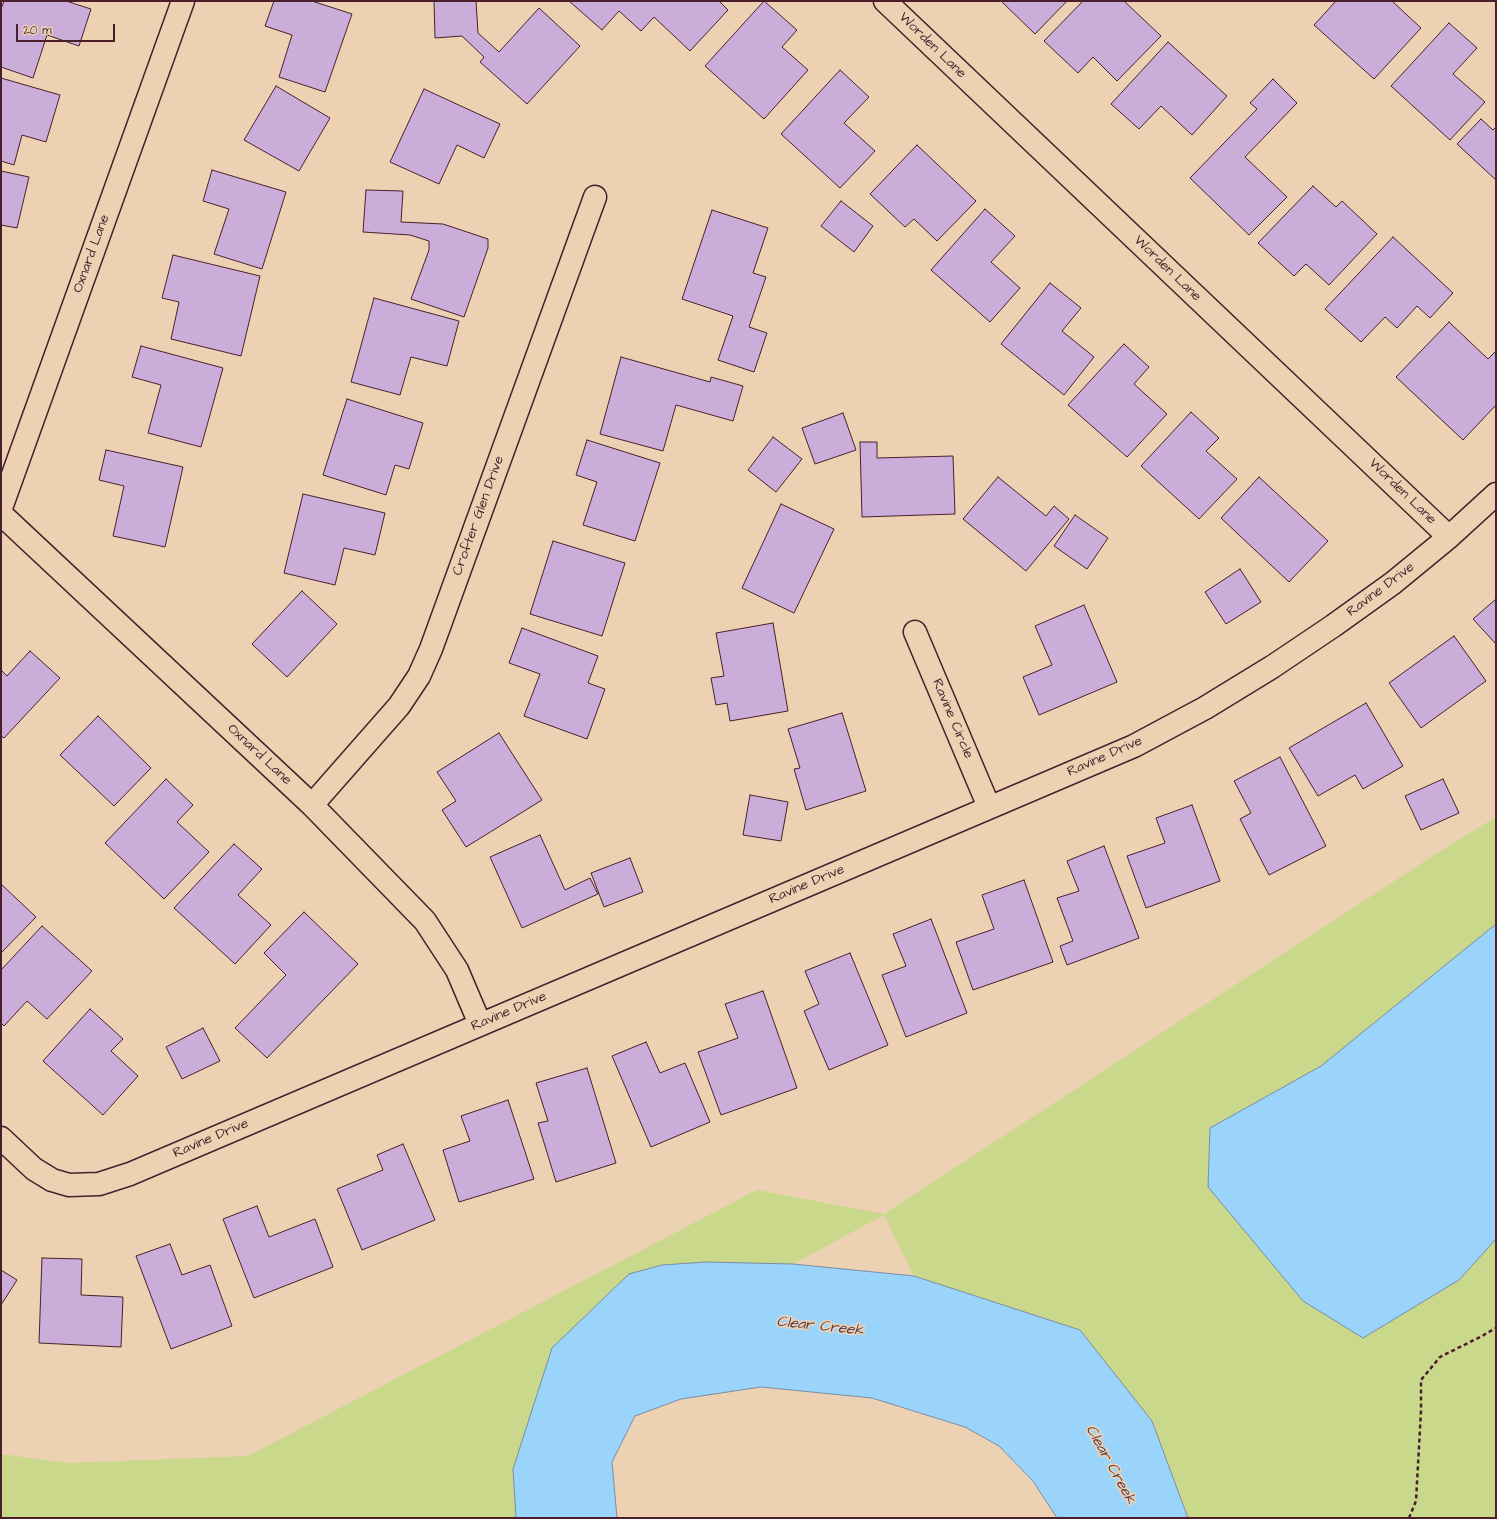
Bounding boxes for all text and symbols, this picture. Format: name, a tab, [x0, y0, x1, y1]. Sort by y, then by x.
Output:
street label: Worden Lane	[895, 10, 969, 82]
scale bar	[18, 16, 117, 42]
text: 20 m	[23, 22, 52, 39]
street label: Oxnard Lane	[70, 213, 114, 295]
street label: Worden Lane	[1130, 233, 1204, 305]
street label: Crofter Glen Drive	[450, 454, 508, 578]
street label: Worden Lane	[1365, 456, 1439, 528]
street label: Ravine Drive	[1344, 559, 1418, 621]
street label: Ravine Circle	[928, 677, 976, 761]
street label: Oxnard Lane	[223, 721, 295, 789]
street label: Ravine Drive	[1065, 733, 1145, 781]
street label: Ravine Drive	[767, 862, 847, 908]
street label: Ravine Drive	[469, 989, 549, 1035]
street label: Ravine Drive	[171, 1116, 251, 1162]
water label: Clear Creek	[776, 1313, 864, 1341]
water label: Clear Creek	[1081, 1422, 1139, 1508]

